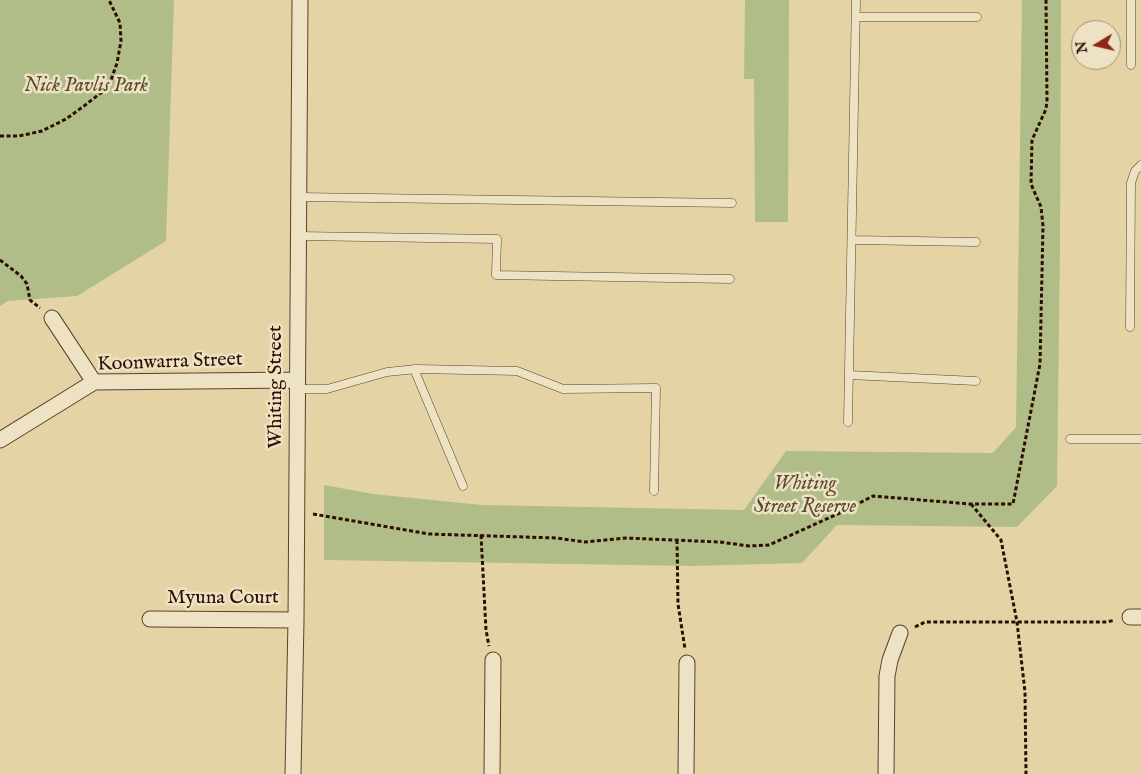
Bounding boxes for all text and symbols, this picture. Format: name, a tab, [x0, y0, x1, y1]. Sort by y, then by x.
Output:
north arrow	[1071, 20, 1121, 70]
text: N	[1072, 40, 1092, 55]
park label: Nick Pavlis Park	[24, 75, 148, 99]
street label: Whiting Street	[265, 325, 289, 449]
street label: Koonwarra Street	[97, 348, 243, 378]
park label: Whiting Street Reserve	[754, 473, 856, 520]
street label: Myuna Court	[167, 587, 279, 611]

